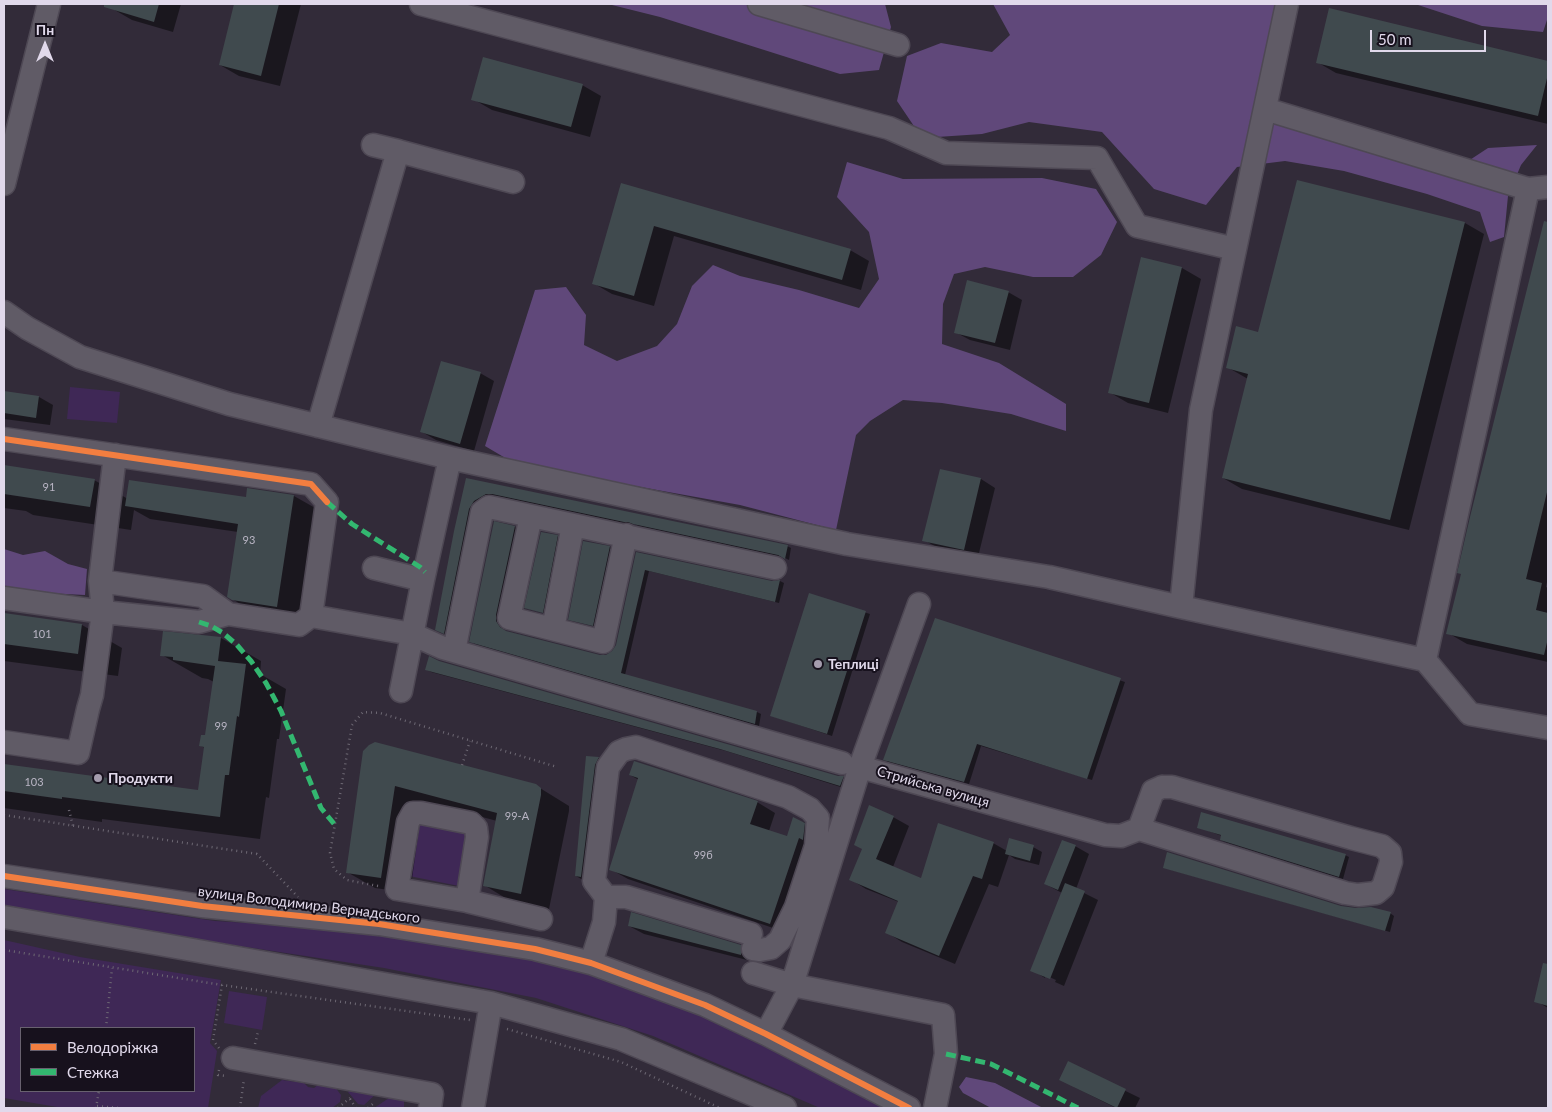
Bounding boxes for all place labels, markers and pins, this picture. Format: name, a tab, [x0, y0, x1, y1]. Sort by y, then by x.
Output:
place label: Теплиці	[828, 656, 879, 672]
marker: Теплиці	[812, 658, 824, 670]
place label: Продукти	[108, 770, 173, 786]
marker: Продукти	[92, 772, 104, 784]

